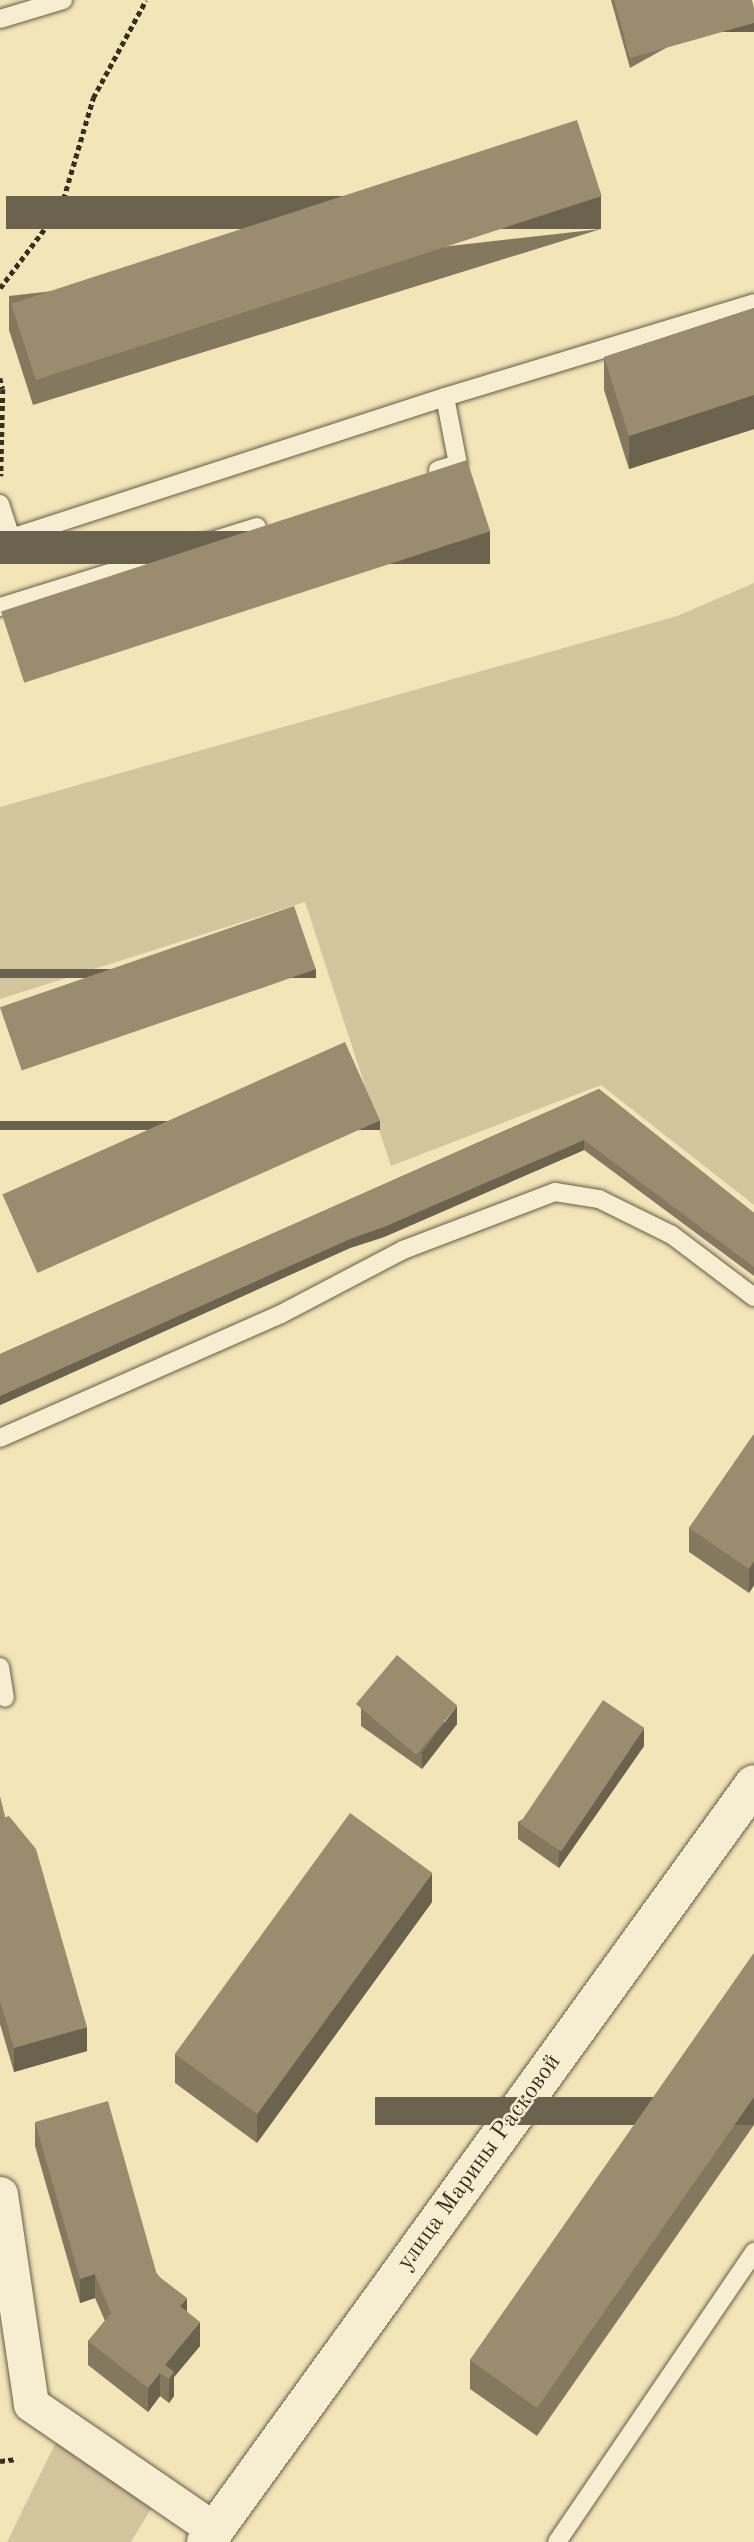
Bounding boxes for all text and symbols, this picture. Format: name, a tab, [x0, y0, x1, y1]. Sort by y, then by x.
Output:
street label: улица Марины Расковой	[392, 2049, 568, 2277]

